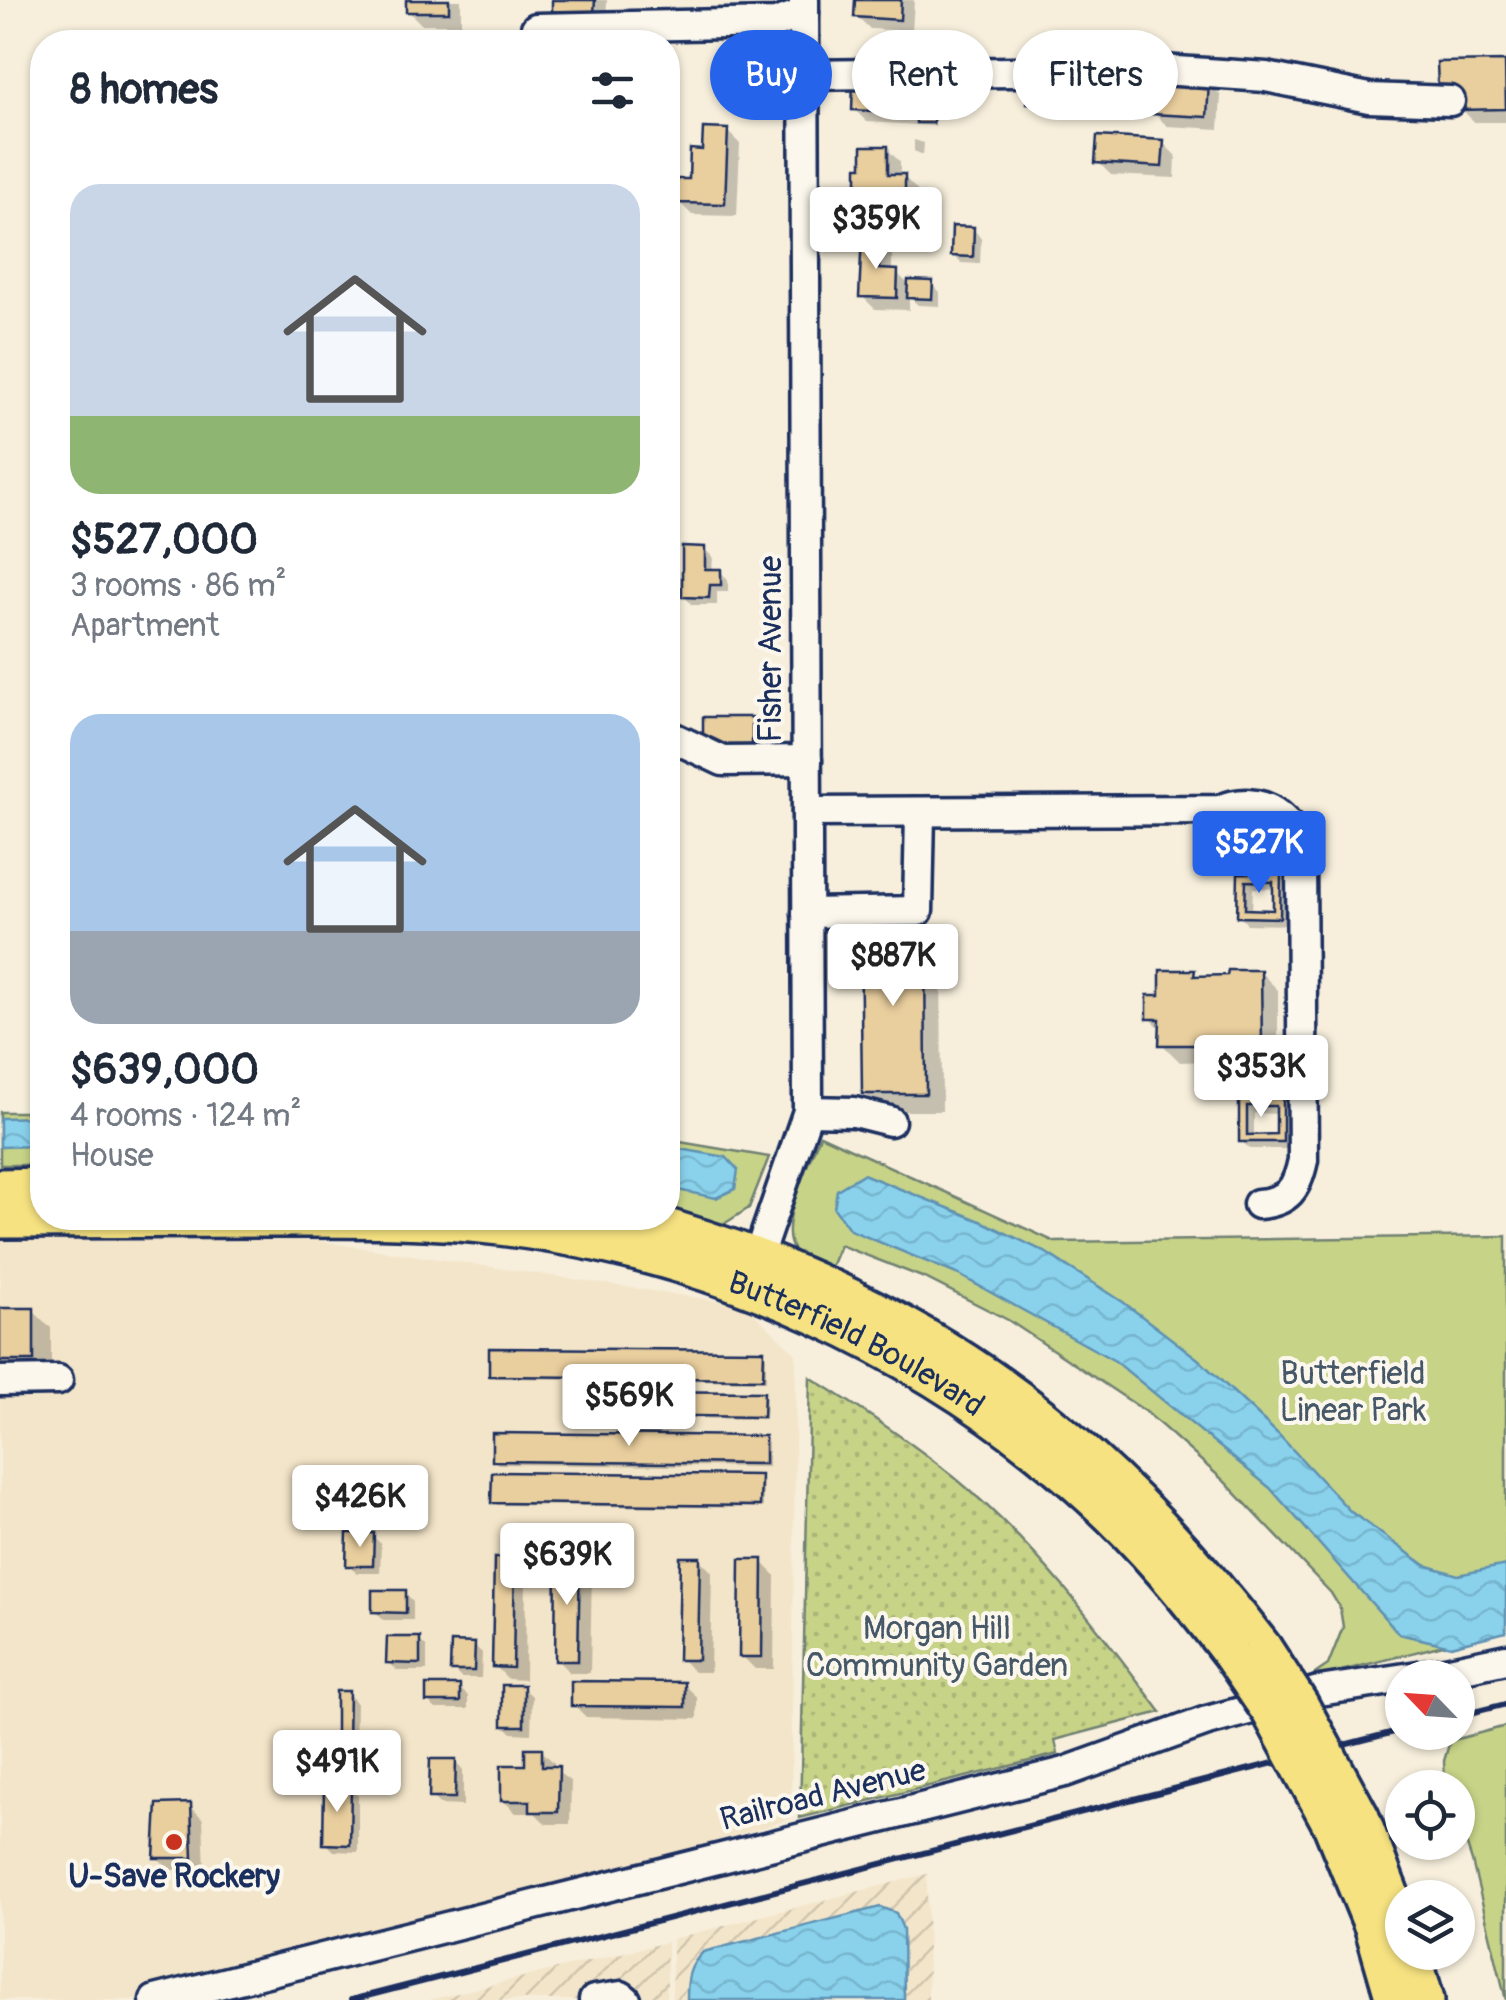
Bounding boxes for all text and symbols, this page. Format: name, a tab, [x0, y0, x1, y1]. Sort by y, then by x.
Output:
chip: Buy	[710, 30, 832, 120]
chip: Rent	[852, 30, 993, 120]
chip: Filters	[1013, 30, 1178, 120]
icon: filters	[585, 63, 640, 118]
text: 8 homes	[70, 64, 218, 116]
pin: $359K	[806, 187, 946, 272]
text: $359K	[832, 199, 920, 239]
icon: home	[265, 249, 445, 429]
text: $527,000	[70, 514, 258, 566]
street label: Fisher Avenue	[751, 555, 791, 742]
text: 3 rooms · 86 m²	[70, 566, 287, 606]
text: Apartment	[70, 606, 219, 646]
icon: home	[265, 779, 445, 959]
pin: $527K	[1189, 811, 1329, 896]
text: $527K	[1215, 823, 1303, 863]
pin: $887K	[823, 924, 963, 1009]
text: $887K	[850, 936, 936, 976]
pin: $353K	[1191, 1035, 1331, 1120]
text: $639,000	[70, 1044, 259, 1096]
text: $353K	[1216, 1047, 1306, 1087]
text: 4 rooms · 124 m²	[70, 1096, 301, 1136]
text: House	[70, 1136, 154, 1176]
street label: Butterfield Boulevard	[723, 1262, 992, 1426]
park label: Butterfield Linear Park	[1280, 1354, 1426, 1431]
pin: $569K	[559, 1364, 699, 1449]
text: $569K	[584, 1376, 674, 1416]
pin: $426K	[290, 1465, 430, 1550]
text: $426K	[314, 1477, 406, 1517]
pin: $639K	[497, 1523, 637, 1608]
text: $639K	[522, 1535, 612, 1575]
park label: Morgan Hill Community Garden	[806, 1609, 1068, 1686]
north arrow	[1385, 1660, 1475, 1750]
map controls	[1385, 1660, 1475, 1970]
pin: $491K	[267, 1730, 407, 1815]
text: $491K	[295, 1742, 379, 1782]
street label: Railroad Avenue	[716, 1750, 930, 1840]
button: locate	[1385, 1770, 1475, 1860]
marker: U-Save Rockery	[163, 1831, 185, 1853]
place label: U-Save Rockery	[68, 1857, 280, 1897]
button: layers	[1385, 1880, 1475, 1970]

